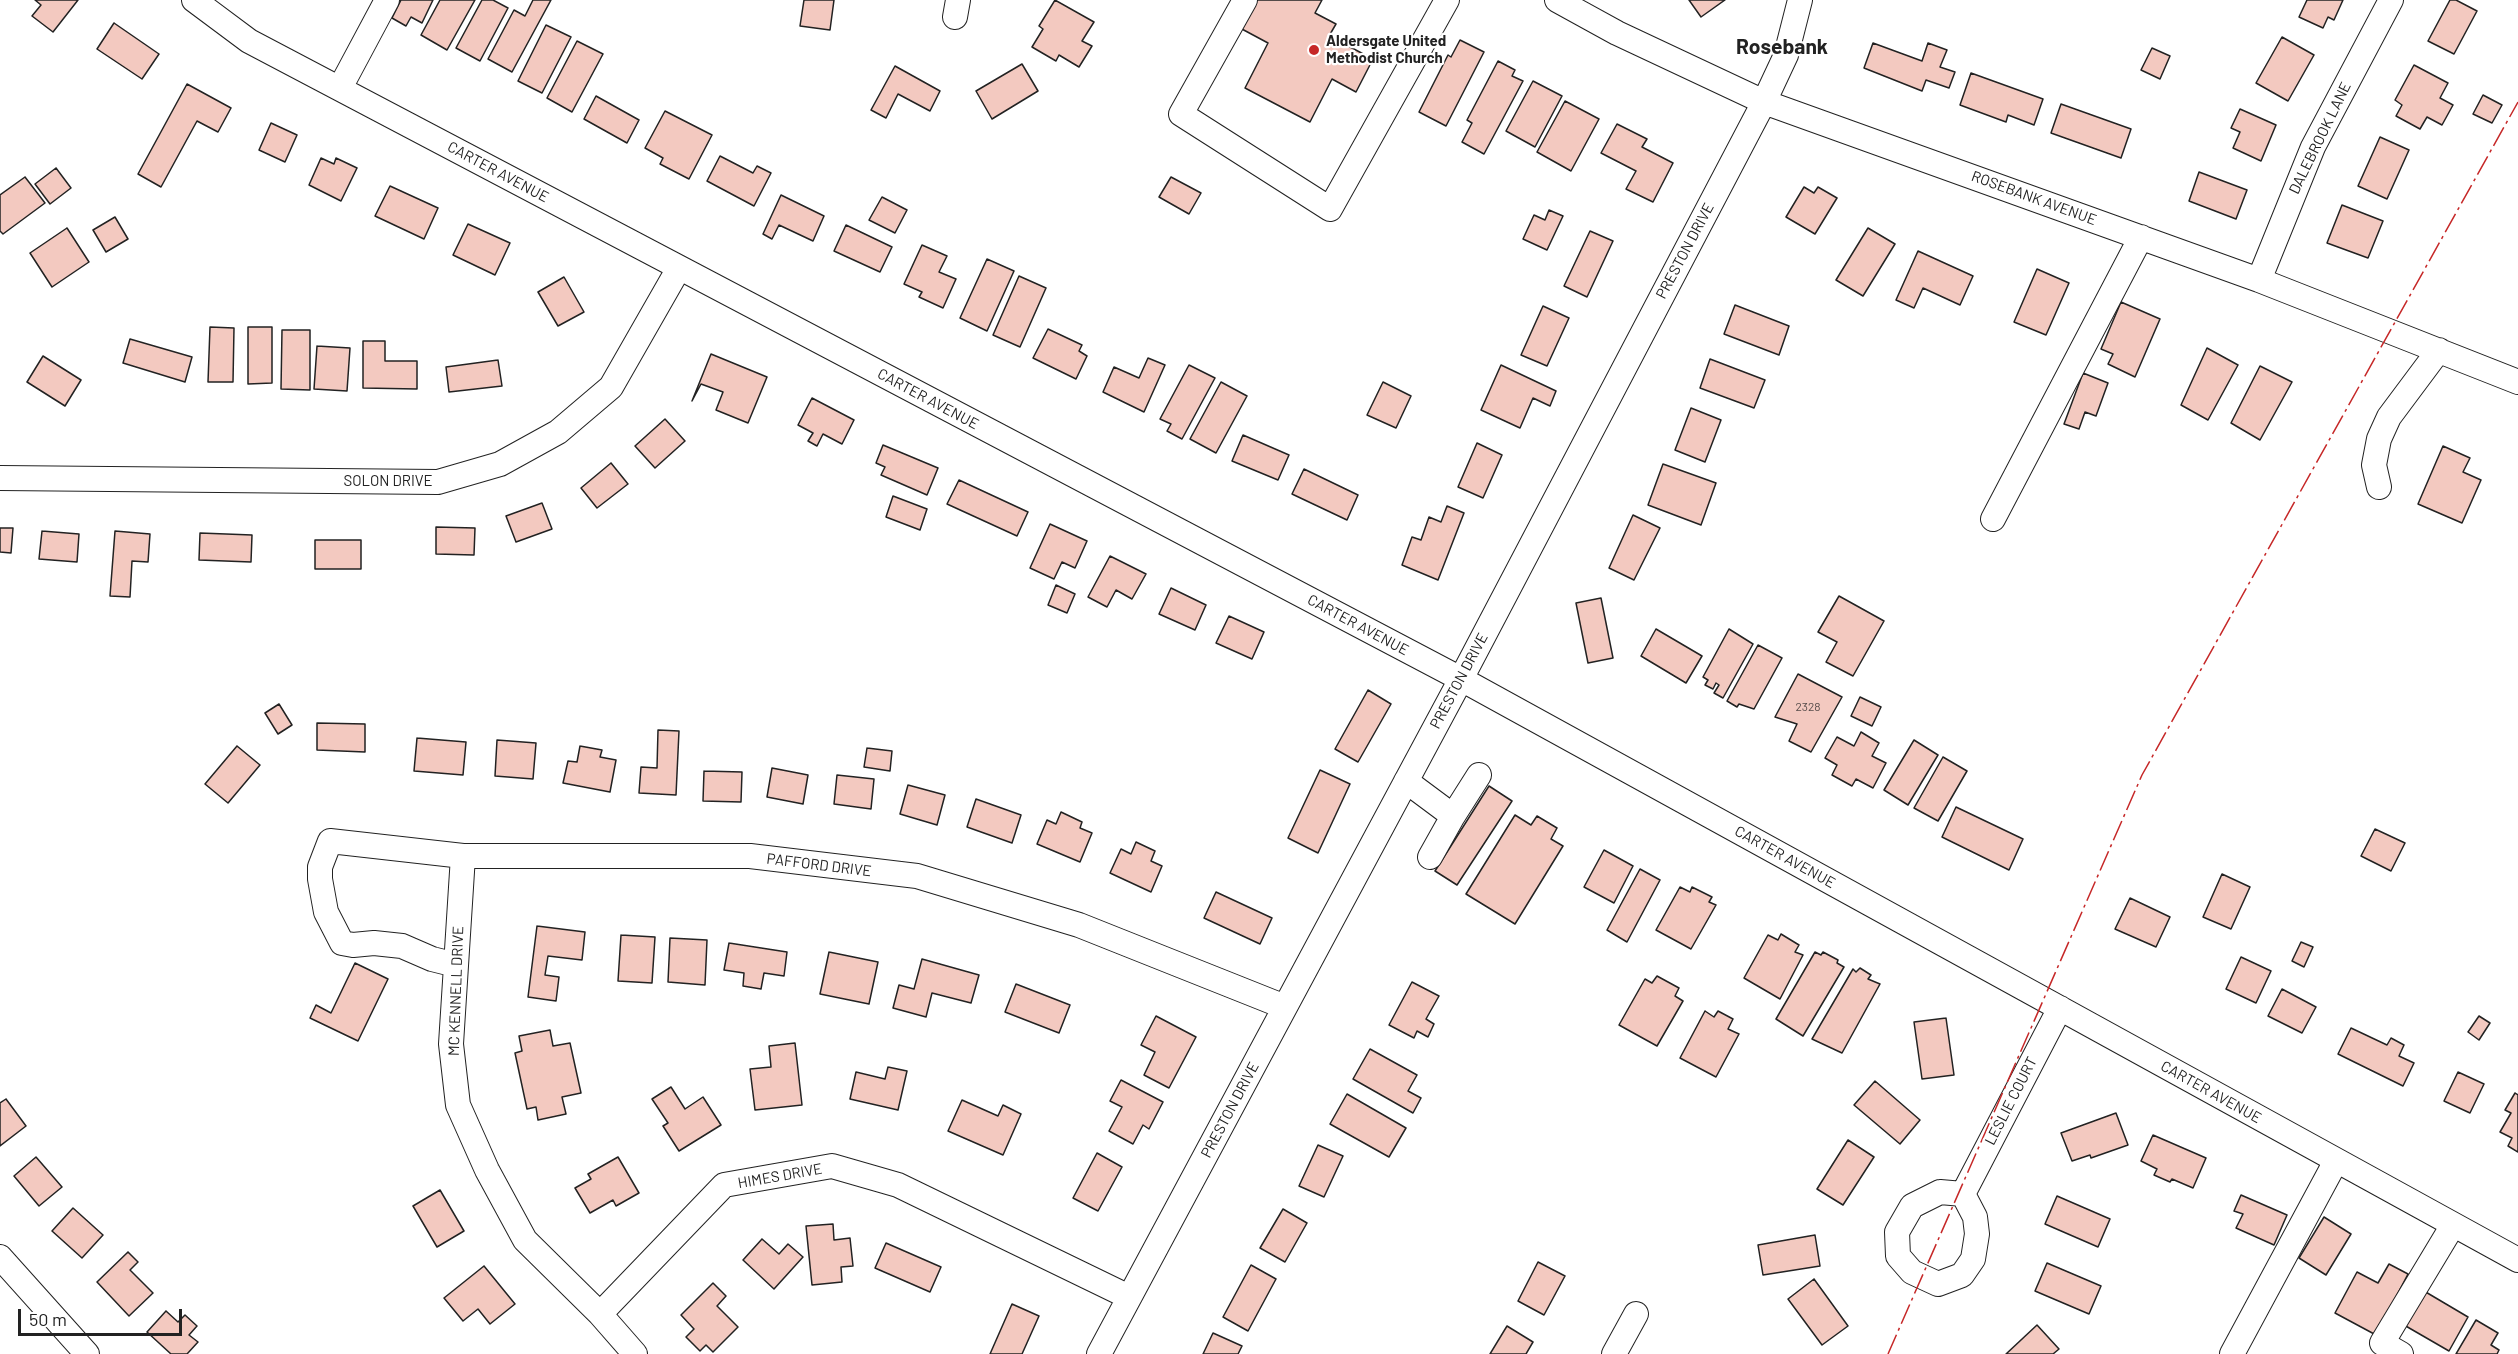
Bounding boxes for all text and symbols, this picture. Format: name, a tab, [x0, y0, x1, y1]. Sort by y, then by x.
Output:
place label: Aldersgate United Methodist Church	[1326, 32, 1446, 67]
district label: Rosebank	[1736, 34, 1828, 60]
marker: Aldersgate United Methodist Church	[1307, 43, 1321, 57]
street label: DALEBROOK LANE	[2285, 79, 2355, 197]
street label: CARTER AVENUE	[444, 138, 552, 206]
street label: ROSEBANK AVENUE	[1969, 167, 2099, 229]
street label: PRESTON DRIVE	[1652, 200, 1718, 302]
street label: CARTER AVENUE	[874, 365, 982, 433]
street label: SOLON DRIVE	[343, 472, 433, 490]
street label: CARTER AVENUE	[1304, 591, 1412, 659]
street label: PRESTON DRIVE	[1426, 630, 1492, 732]
house number: 2328	[1795, 700, 1821, 714]
street label: CARTER AVENUE	[1732, 822, 1838, 892]
street label: PAFFORD DRIVE	[766, 850, 872, 880]
street label: MC KENNELL DRIVE	[445, 926, 467, 1056]
street label: LESLIE COURT	[1981, 1054, 2041, 1148]
street label: CARTER AVENUE	[2158, 1057, 2264, 1127]
street label: PRESTON DRIVE	[1197, 1059, 1263, 1161]
street label: HIMES DRIVE	[736, 1160, 824, 1192]
scale bar	[21, 1297, 184, 1335]
text: 50 m	[29, 1308, 67, 1330]

